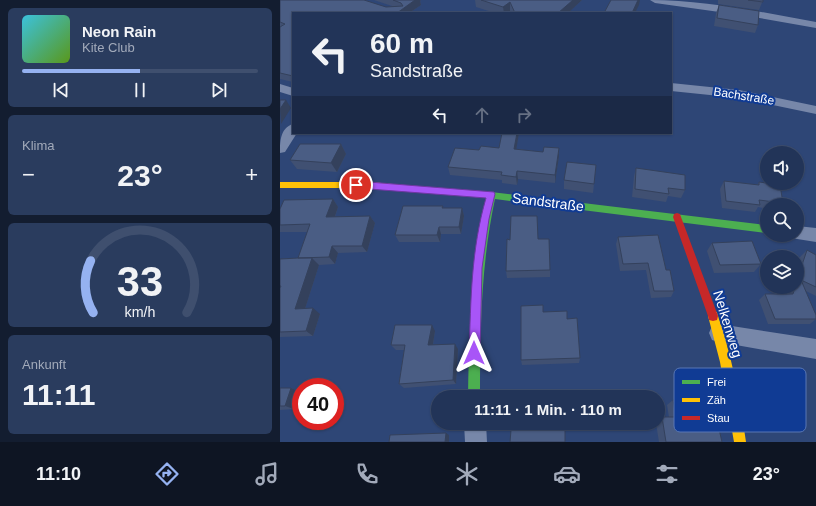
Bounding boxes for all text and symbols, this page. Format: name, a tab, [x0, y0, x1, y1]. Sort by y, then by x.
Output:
text: Neon Rain	[82, 23, 156, 40]
icon: left	[304, 28, 356, 80]
text: 60 m	[370, 28, 434, 59]
text: Kite Club	[82, 40, 135, 55]
text: Sandstraße	[370, 61, 463, 81]
icon: previous	[50, 79, 72, 101]
icon: pause	[129, 79, 151, 101]
icon: next	[208, 79, 230, 101]
street label: Bachstraße	[713, 84, 776, 108]
icon: left	[429, 104, 451, 126]
icon: ahead	[471, 104, 493, 126]
icon: right	[513, 104, 535, 126]
text: Klima	[22, 138, 55, 153]
map controls	[760, 146, 804, 294]
button: sound	[760, 146, 804, 190]
text: 23°	[117, 159, 163, 192]
text: −	[22, 162, 35, 187]
text: +	[245, 162, 258, 187]
pin	[339, 168, 373, 202]
icon: arrive	[345, 174, 367, 196]
street label: Sandstraße	[511, 190, 585, 214]
button: search	[760, 198, 804, 242]
button: layers	[760, 250, 804, 294]
text: 33	[117, 257, 163, 304]
street label: Nelkenweg	[710, 289, 746, 359]
text: km/h	[125, 303, 156, 319]
position arrow	[453, 332, 495, 374]
text: Ankunft	[22, 357, 66, 372]
legend	[674, 368, 806, 432]
text: Frei	[707, 376, 726, 388]
text: 11:11	[22, 378, 95, 411]
speed limit sign: 40	[292, 378, 344, 430]
text: Zäh	[707, 394, 726, 406]
text: 11:11 · 1 Min. · 110 m	[474, 401, 622, 418]
text: Stau	[707, 412, 730, 424]
icon: directions	[153, 460, 181, 488]
icon: music	[253, 460, 281, 488]
icon: phone	[353, 460, 381, 488]
icon: climate	[453, 460, 481, 488]
icon: car	[553, 460, 581, 488]
icon: filters	[653, 460, 681, 488]
text: 11:10	[36, 464, 81, 484]
text: 23°	[753, 464, 780, 484]

